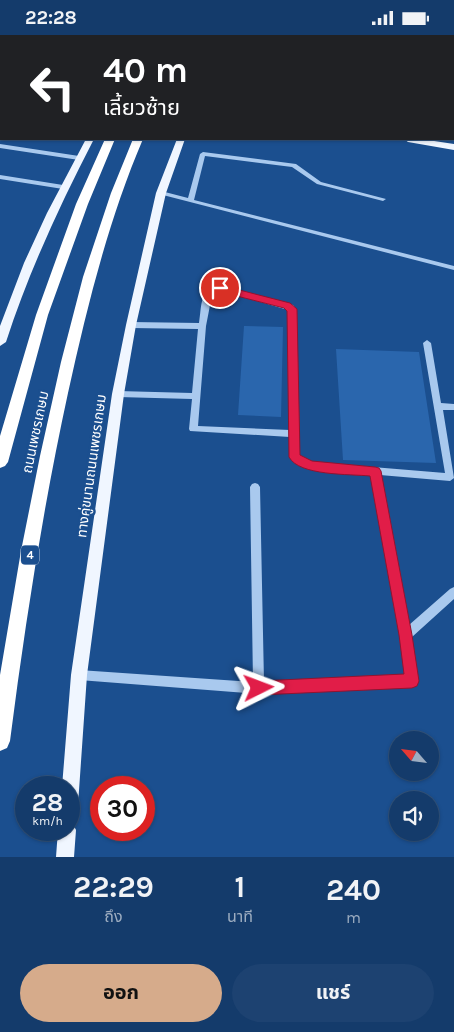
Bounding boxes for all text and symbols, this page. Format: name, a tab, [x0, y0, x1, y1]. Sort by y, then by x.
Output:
text: 22:28	[25, 7, 77, 29]
text: 40 m	[103, 50, 188, 91]
icon: left	[20, 55, 85, 120]
text: เลี้ยวซ้าย	[103, 95, 180, 121]
pin	[199, 267, 241, 309]
icon: arrive	[206, 274, 234, 302]
street label: ถนนเพชรเกษม	[18, 389, 53, 475]
street label: ทางคู่ขนานถนนเพชรเกษม	[73, 393, 110, 539]
road number: 4	[21, 545, 39, 565]
position arrow	[232, 661, 284, 713]
north arrow	[389, 731, 439, 781]
map controls	[389, 731, 439, 841]
speed limit sign: 30	[90, 776, 155, 841]
text: 28	[32, 788, 63, 817]
button: sound	[389, 791, 439, 841]
text: km/h	[32, 814, 63, 828]
text: 22:29	[73, 869, 154, 905]
text: 1	[235, 869, 245, 905]
text: 240	[326, 872, 381, 908]
text: ถึง	[104, 907, 123, 926]
text: นาที	[227, 907, 253, 926]
text: m	[346, 908, 361, 927]
button: ออก	[20, 964, 222, 1022]
button: แชร์	[232, 964, 434, 1022]

